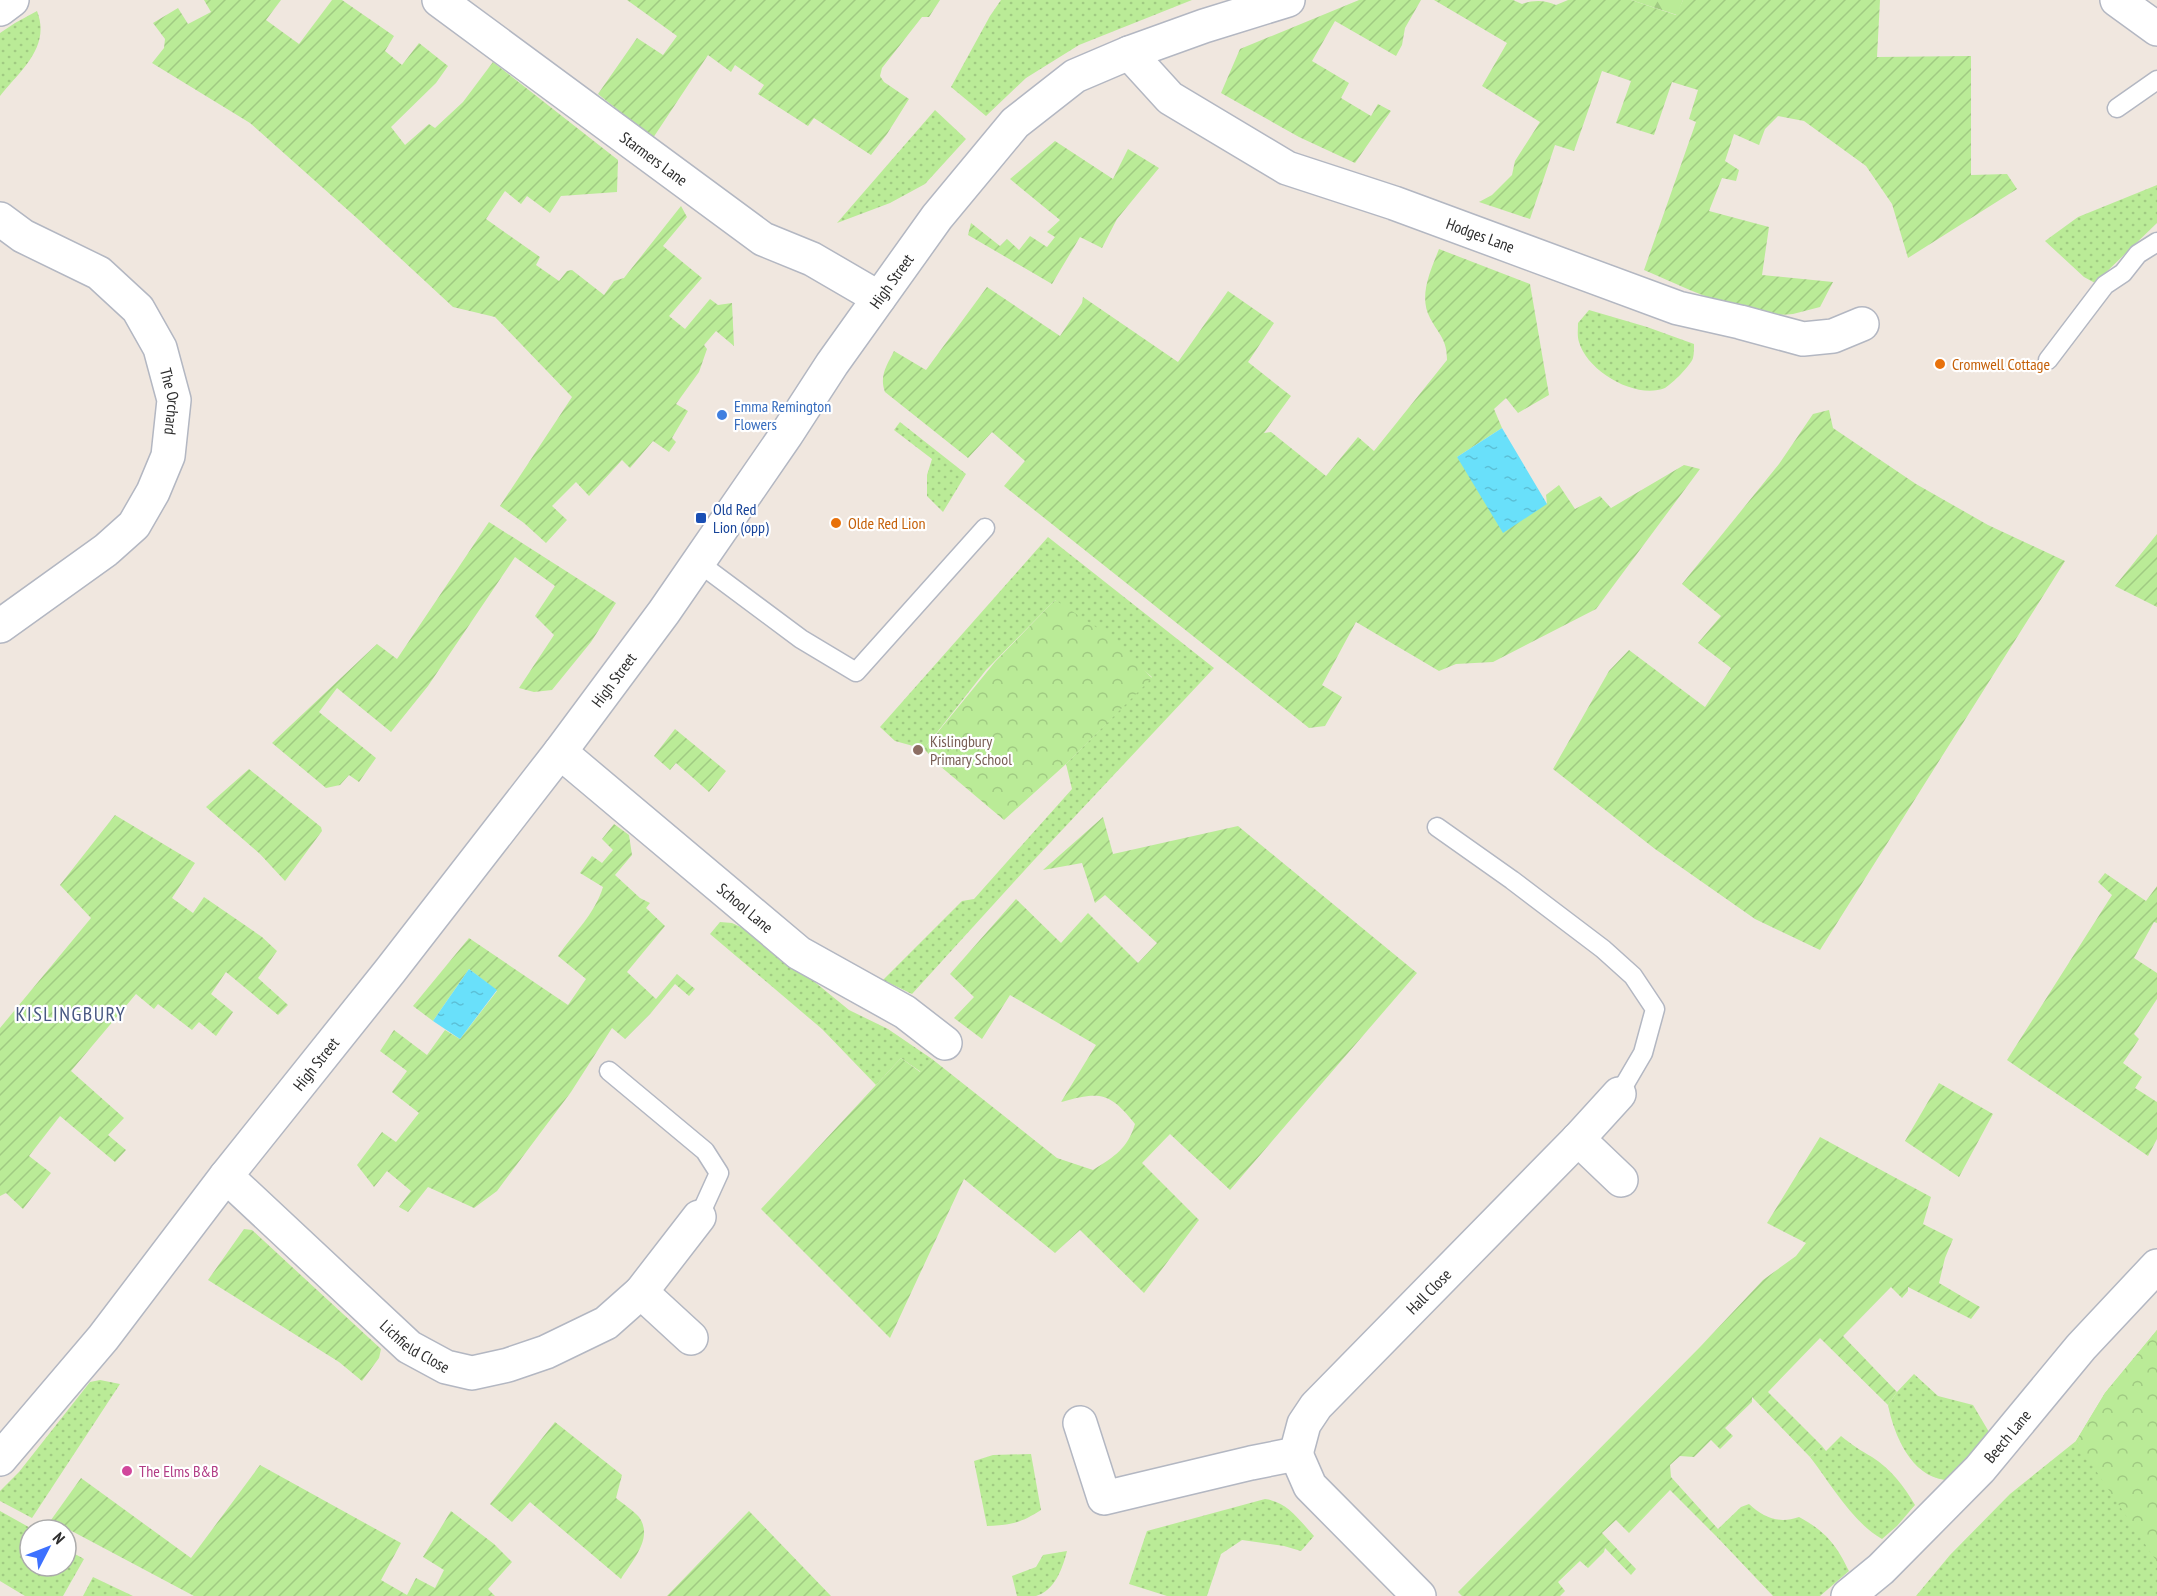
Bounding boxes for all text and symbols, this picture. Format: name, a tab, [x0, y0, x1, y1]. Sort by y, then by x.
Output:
street label: Starmers Lane	[616, 127, 692, 190]
street label: Hodges Lane	[1444, 213, 1517, 257]
street label: High Street	[865, 249, 918, 312]
place label: Cromwell Cottage	[1952, 354, 2050, 374]
marker: Cromwell Cottage	[1933, 357, 1947, 371]
street label: The Orchard	[156, 366, 184, 436]
place label: Emma Remington Flowers	[734, 396, 831, 434]
marker: Emma Remington Flowers	[715, 408, 729, 422]
place label: Old Red Lion (opp)	[713, 499, 769, 537]
marker: Old Red Lion (opp)	[694, 511, 708, 525]
place label: Olde Red Lion	[848, 513, 925, 533]
marker: Olde Red Lion	[829, 516, 843, 530]
street label: High Street	[587, 648, 641, 711]
place label: Kislingbury Primary School	[930, 731, 1012, 769]
marker: Kislingbury Primary School	[911, 743, 925, 757]
street label: School Lane	[713, 879, 777, 937]
district label: KISLINGBURY	[16, 1001, 126, 1027]
street label: High Street	[288, 1033, 343, 1094]
street label: Hall Close	[1402, 1264, 1455, 1318]
street label: Lichfield Close	[376, 1315, 453, 1377]
street label: Beech Lane	[1979, 1405, 2035, 1467]
place label: The Elms B&B	[139, 1461, 219, 1481]
marker: The Elms B&B	[120, 1464, 134, 1478]
north arrow	[18, 1518, 78, 1578]
text: N	[49, 1528, 69, 1548]

